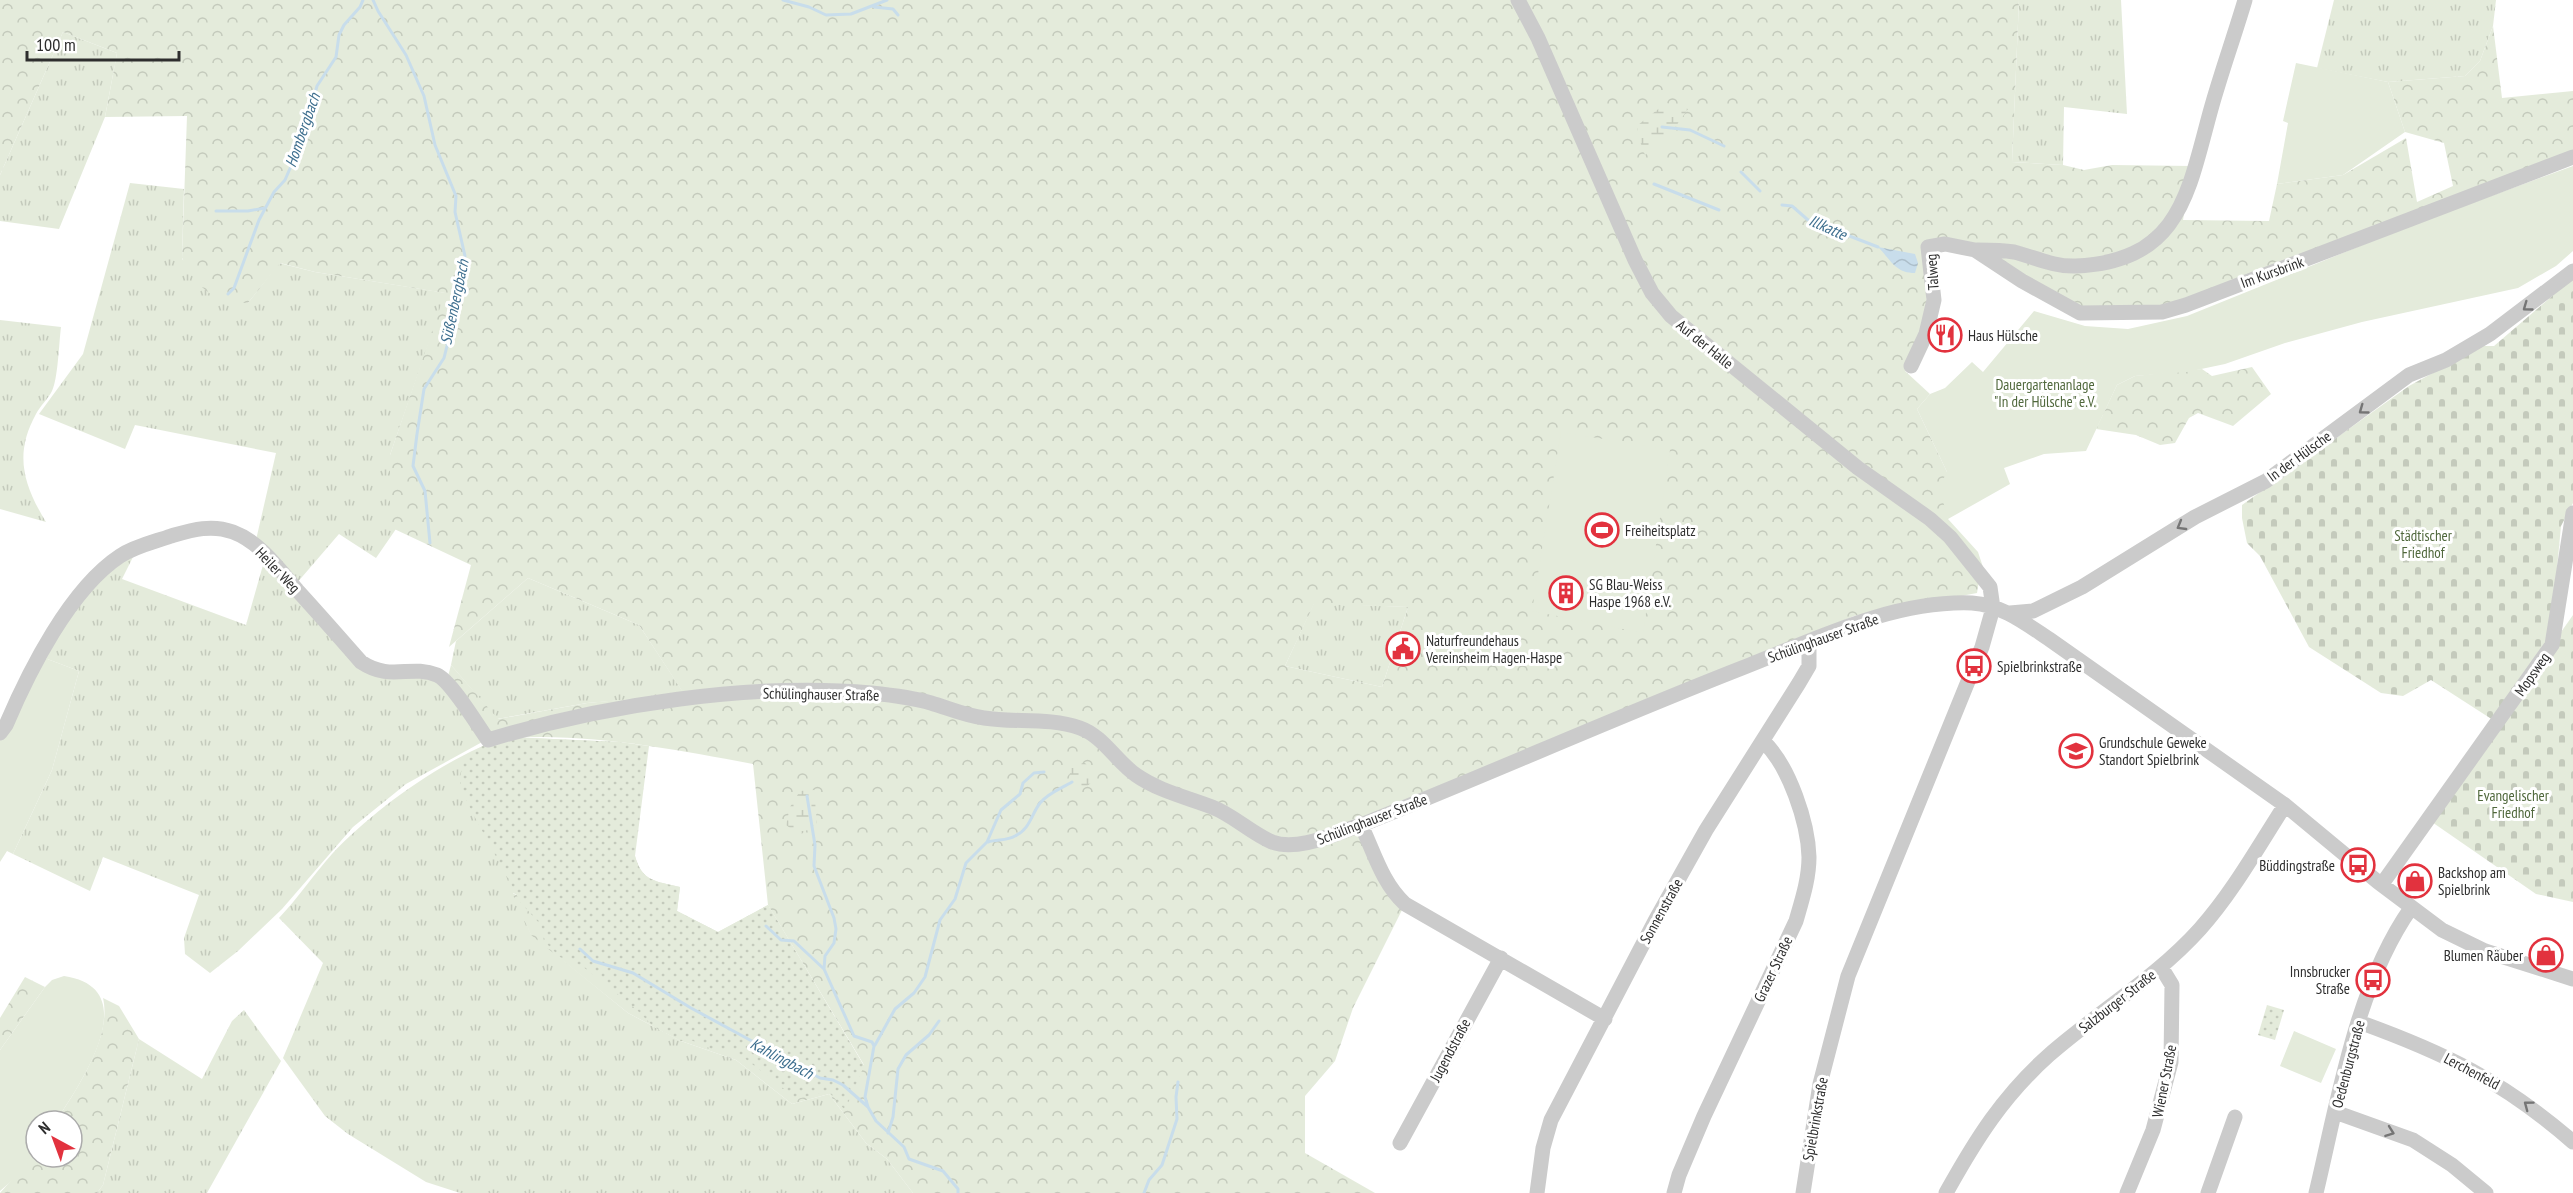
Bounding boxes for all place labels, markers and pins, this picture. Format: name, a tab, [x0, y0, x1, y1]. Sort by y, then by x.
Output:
restaurant icon: Haus Hülsche	[1927, 317, 1963, 353]
place label: Haus Hülsche	[1968, 326, 2038, 345]
sports icon: Freiheitsplatz	[1584, 512, 1620, 548]
place label: Freiheitsplatz	[1625, 521, 1696, 540]
building icon: SG Blau-Weiss Haspe 1968 e.V.	[1548, 575, 1584, 611]
place label: SG Blau-Weiss Haspe 1968 e.V.	[1589, 575, 1672, 611]
public building icon: Naturfreundehaus Vereinsheim Hagen-Haspe	[1385, 631, 1421, 667]
place label: Naturfreundehaus Vereinsheim Hagen-Haspe	[1425, 631, 1562, 667]
bus stop icon: Spielbrinkstraße	[1956, 648, 1992, 684]
place label: Spielbrinkstraße	[1997, 657, 2082, 676]
school or university icon: Grundschule Geweke Standort Spielbrink	[2058, 733, 2094, 769]
place label: Grundschule Geweke Standort Spielbrink	[2099, 733, 2207, 769]
bus stop icon: Büddingstraße	[2340, 847, 2376, 883]
place label: Büddingstraße	[2259, 856, 2335, 875]
shop icon: Backshop am Spielbrink	[2397, 863, 2433, 899]
place label: Backshop am Spielbrink	[2438, 863, 2506, 899]
shop icon: Blumen Räuber	[2528, 937, 2564, 973]
place label: Blumen Räuber	[2444, 946, 2524, 965]
place label: Innsbrucker Straße	[2290, 962, 2351, 998]
bus stop icon: Innsbrucker Straße	[2355, 962, 2391, 998]

